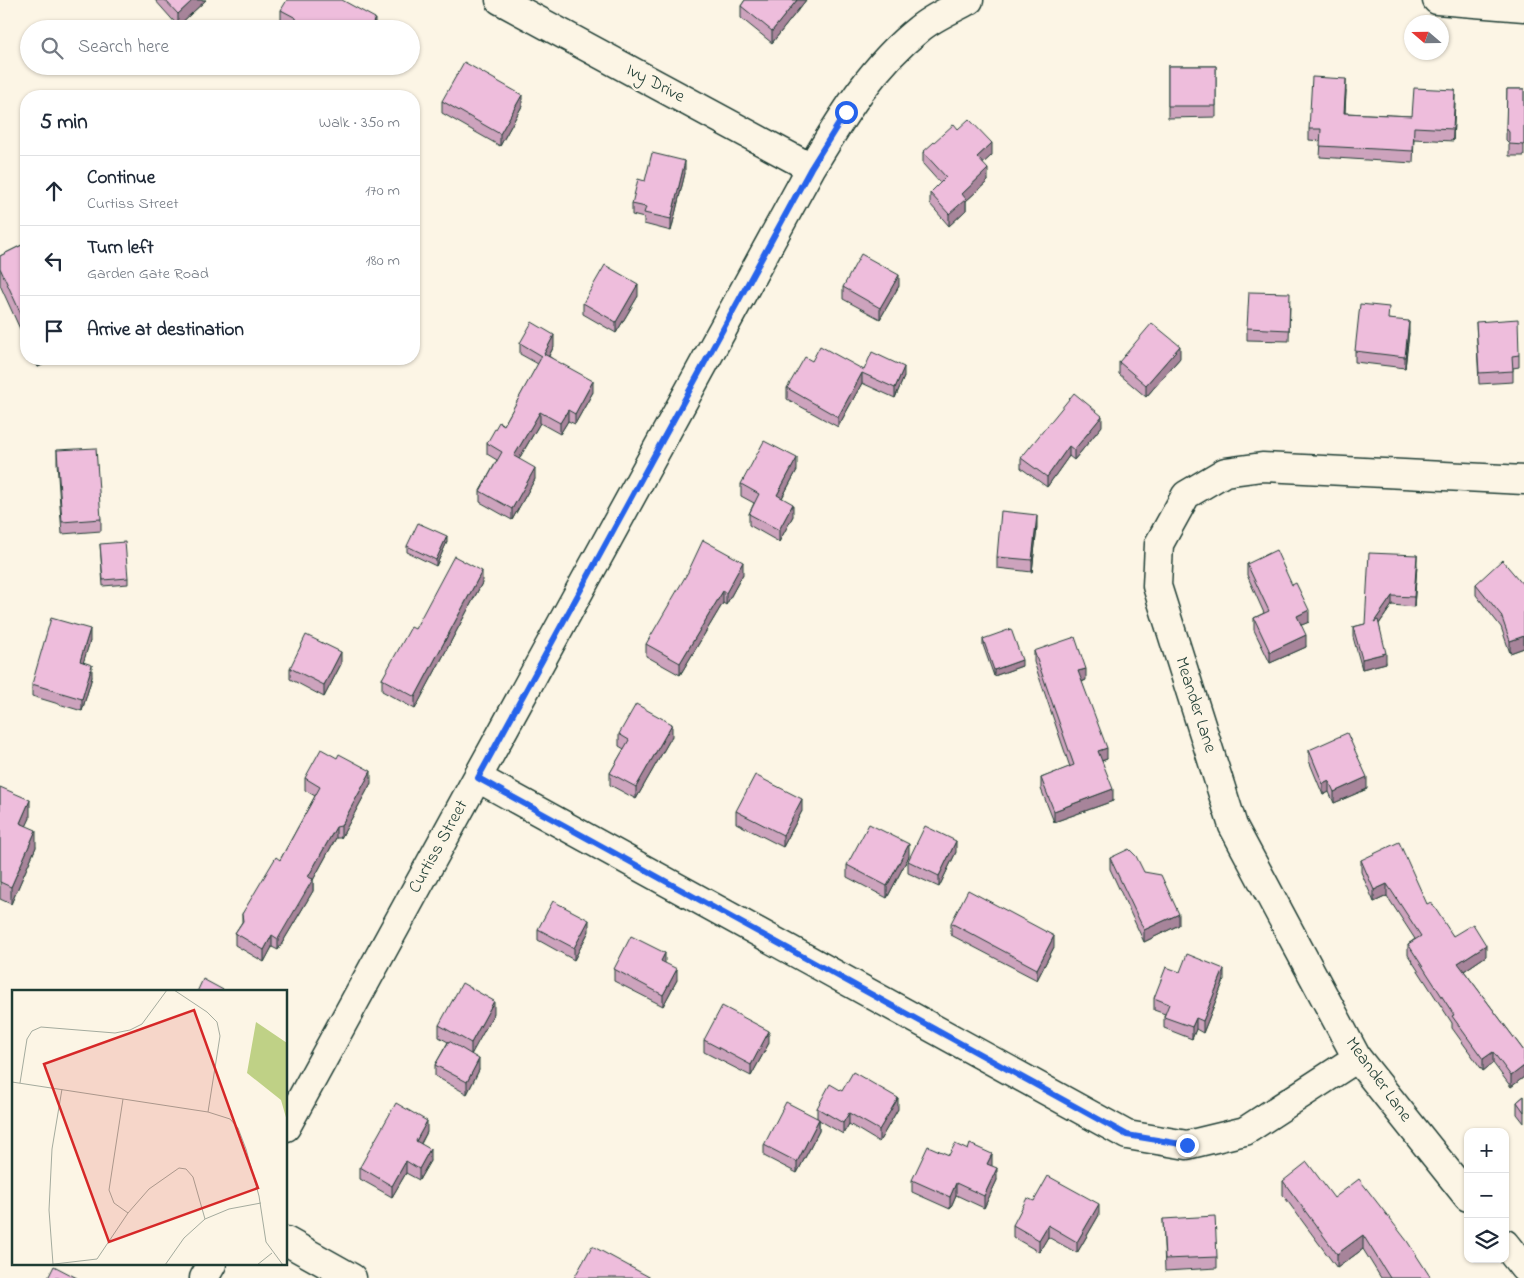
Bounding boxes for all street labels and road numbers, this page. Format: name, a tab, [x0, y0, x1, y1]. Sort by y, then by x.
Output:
street label: Ivy Drive	[621, 58, 690, 111]
street label: Meander Lane	[1167, 654, 1223, 757]
street label: Curtiss Street	[403, 796, 475, 898]
street label: Meander Lane	[1338, 1032, 1418, 1129]

